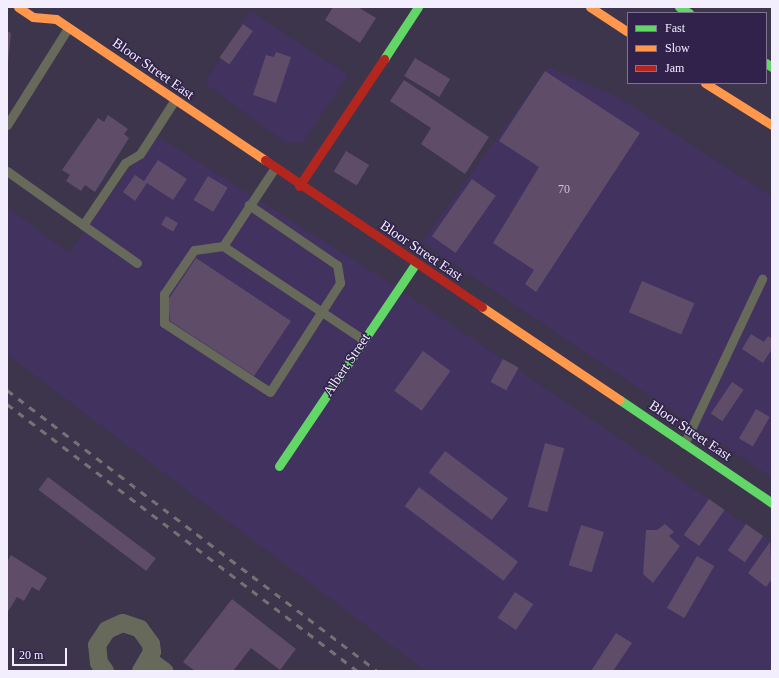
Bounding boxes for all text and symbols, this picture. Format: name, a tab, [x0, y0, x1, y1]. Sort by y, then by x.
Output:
legend	[627, 12, 767, 84]
text: Fast	[665, 21, 685, 35]
street label: Bloor Street East	[109, 35, 197, 103]
text: Slow	[665, 41, 690, 55]
text: Jam	[665, 61, 684, 75]
house number: 70	[558, 183, 570, 197]
street label: Bloor Street East	[377, 217, 465, 285]
street label: Albert Street	[320, 330, 374, 400]
street label: Bloor Street East	[646, 397, 734, 465]
scale bar	[14, 640, 69, 666]
text: 20 m	[19, 648, 43, 662]

